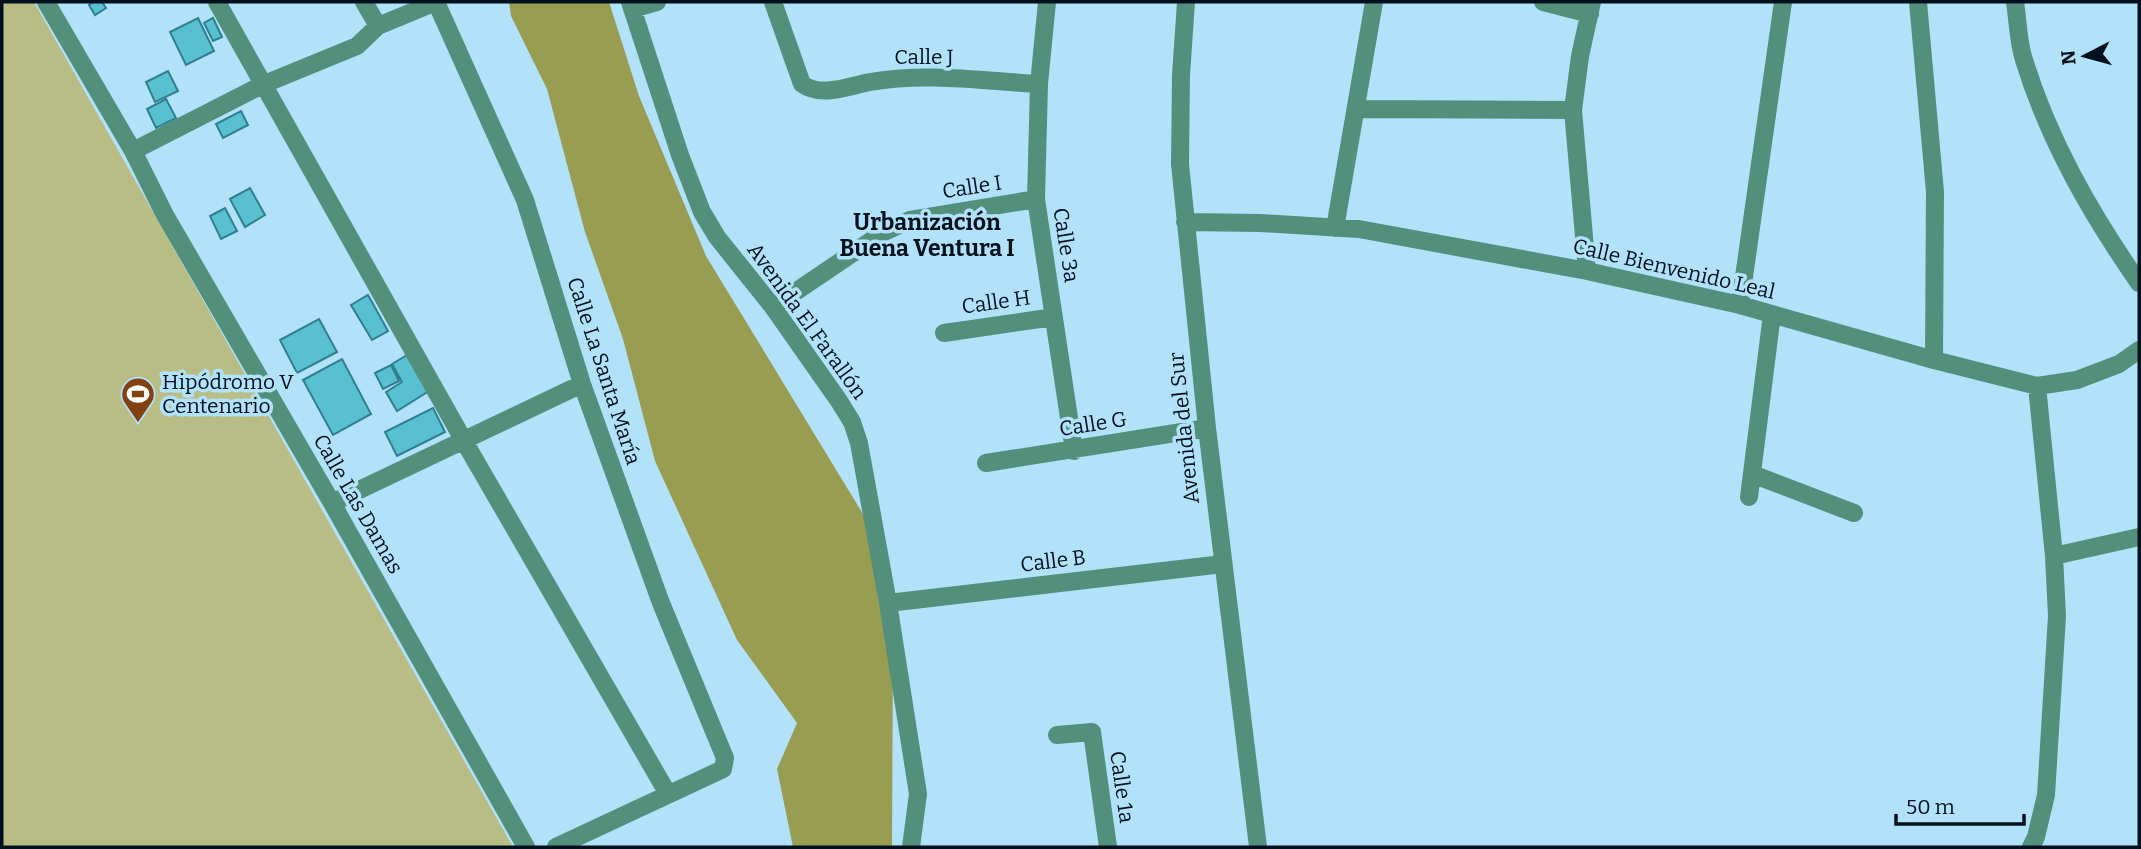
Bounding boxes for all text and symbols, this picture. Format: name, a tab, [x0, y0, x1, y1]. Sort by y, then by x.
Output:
north arrow	[2050, 21, 2120, 91]
street label: Calle J	[894, 44, 954, 70]
text: N	[2056, 49, 2081, 66]
street label: Calle I	[940, 169, 1004, 205]
street label: Calle 3a	[1047, 206, 1085, 285]
district label: Urbanización Buena Ventura I	[839, 208, 1015, 262]
street label: Calle Bienvenido Leal	[1570, 233, 1778, 305]
street label: Avenida El Farallón	[742, 238, 872, 404]
street label: Calle La Santa María	[561, 274, 647, 469]
street label: Calle H	[960, 284, 1032, 320]
street label: Avenida del Sur	[1163, 351, 1205, 505]
place label: Hipódromo V Centenario	[162, 369, 294, 419]
sports icon: Hipódromo V Centenario	[119, 375, 157, 424]
street label: Calle G	[1057, 406, 1129, 442]
street label: Calle Las Damas	[307, 429, 409, 579]
street label: Calle B	[1019, 544, 1087, 578]
street label: Calle 1a	[1104, 749, 1140, 825]
scale bar	[1896, 782, 2024, 826]
text: 50 m	[1906, 794, 1955, 820]

